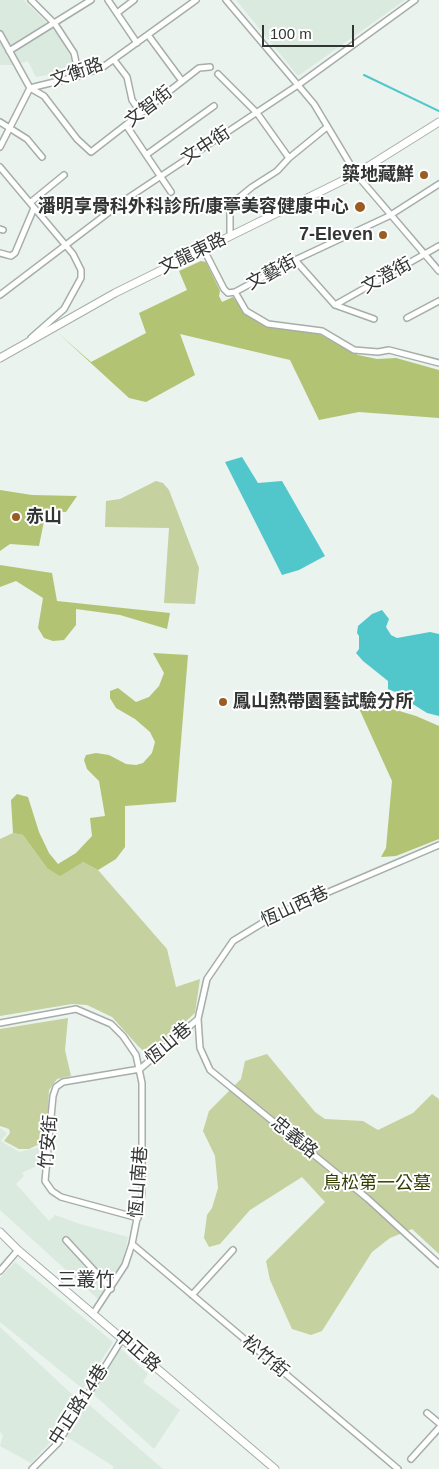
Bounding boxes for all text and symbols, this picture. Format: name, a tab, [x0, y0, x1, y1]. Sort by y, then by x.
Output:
scale bar	[264, 15, 356, 47]
text: 100 m	[270, 25, 312, 42]
street label: 文衡路	[48, 54, 106, 92]
street label: 文智街	[121, 82, 177, 132]
street label: 文中街	[177, 122, 235, 170]
place label: 築地藏鮮	[342, 164, 414, 186]
marker: 築地藏鮮	[418, 169, 430, 181]
place label: 潘明享骨科外科診所/康葶美容健康中心	[38, 196, 349, 218]
marker: 潘明享骨科外科診所/康葶美容健康中心	[353, 200, 367, 214]
place label: 7-Eleven	[299, 224, 373, 246]
street label: 文龍東路	[156, 229, 230, 279]
marker: 7-Eleven	[377, 229, 389, 241]
street label: 文藝街	[243, 251, 301, 295]
street label: 文澄街	[358, 253, 416, 299]
place label: 赤山	[26, 506, 62, 528]
marker: 赤山	[10, 511, 22, 523]
place label: 鳳山熱帶園藝試驗分所	[233, 691, 413, 713]
marker: 鳳山熱帶園藝試驗分所	[217, 696, 229, 708]
street label: 恆山西巷	[258, 882, 332, 932]
street label: 恆山巷	[141, 1018, 197, 1070]
street label: 忠義路	[266, 1113, 322, 1163]
street label: 竹安街	[36, 1114, 62, 1170]
street label: 恆山南巷	[126, 1145, 152, 1219]
park label: 鳥松第一公墓	[323, 1173, 431, 1195]
district label: 三叢竹	[58, 1270, 114, 1292]
street label: 中正路	[110, 1325, 164, 1377]
street label: 松竹街	[237, 1331, 293, 1383]
street label: 中正路14巷	[45, 1361, 113, 1449]

